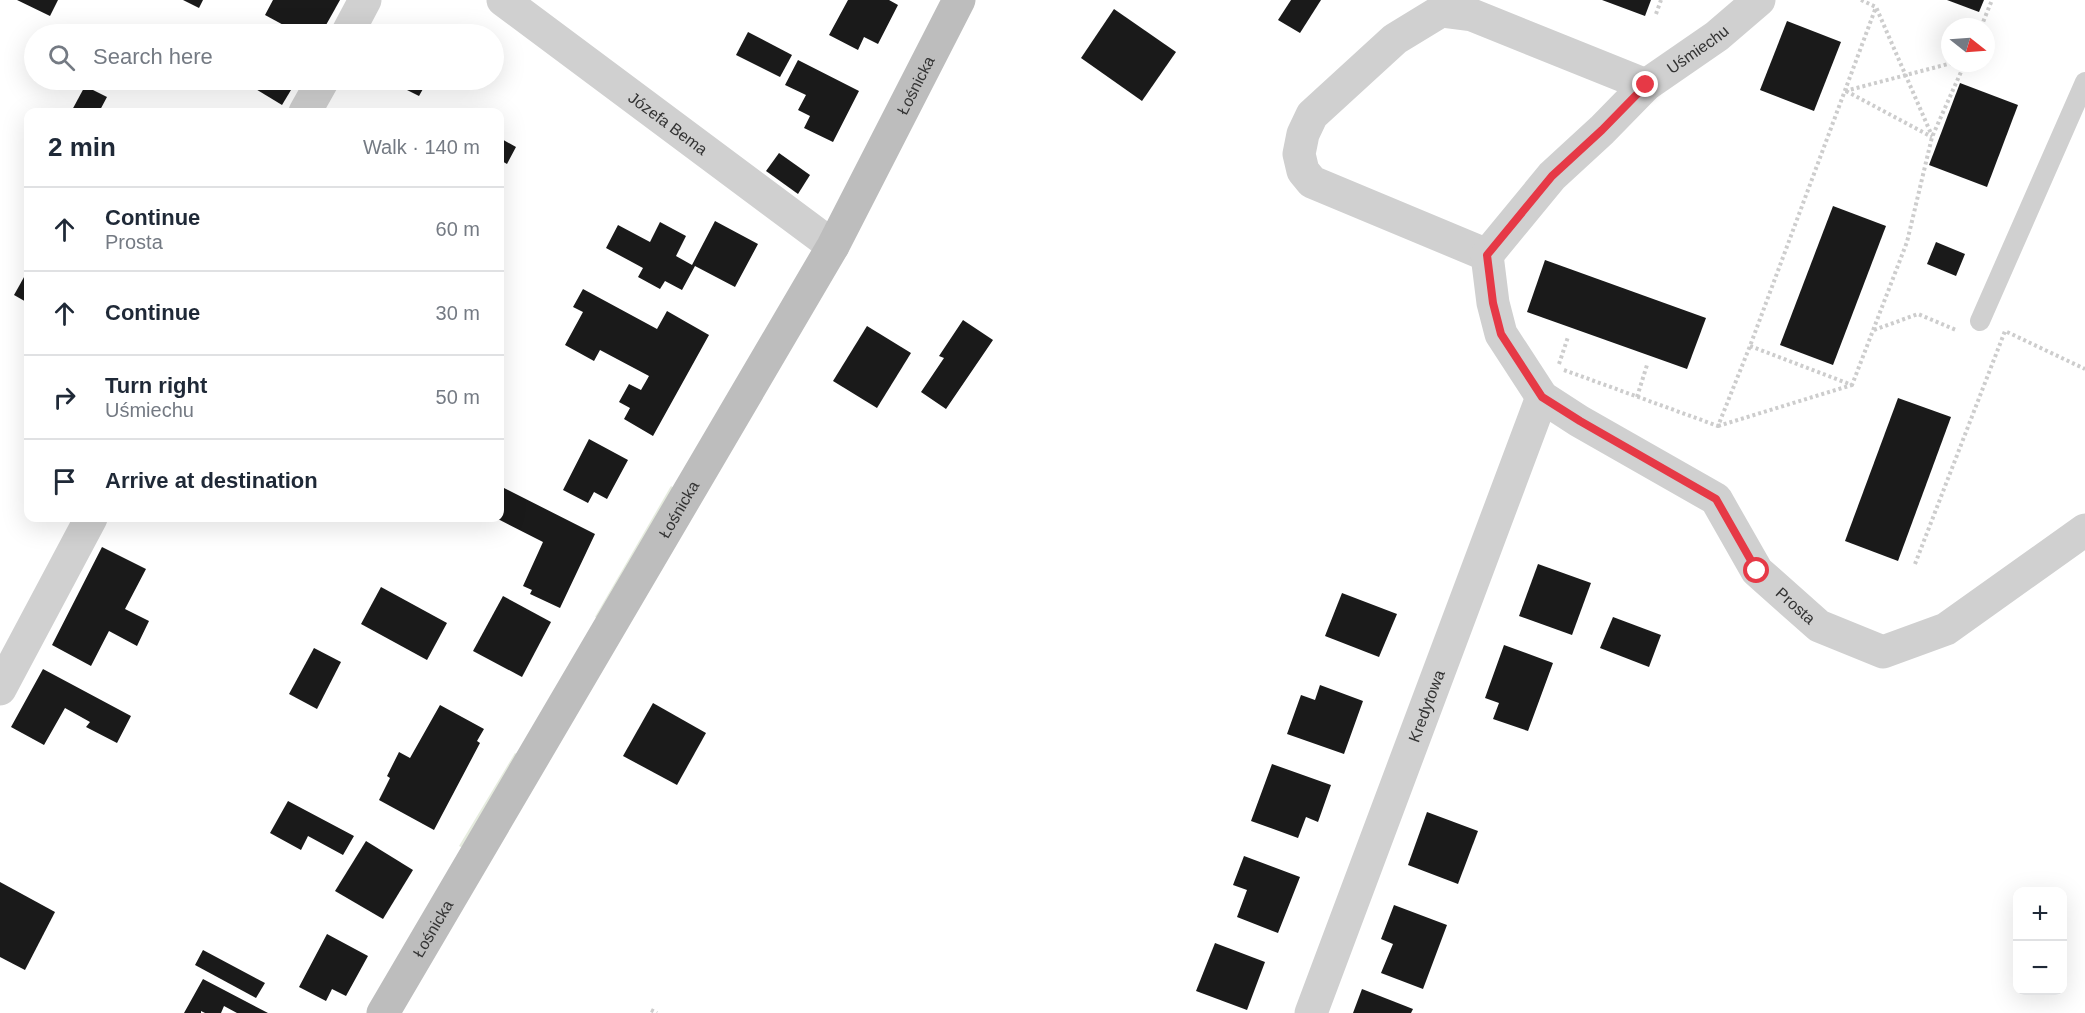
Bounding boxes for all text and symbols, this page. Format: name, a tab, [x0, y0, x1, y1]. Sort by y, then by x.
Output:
north arrow	[1941, 18, 1995, 72]
street label: Uśmiechu	[1664, 22, 1732, 77]
search box	[24, 24, 504, 90]
icon: search	[45, 41, 78, 74]
text: Search here	[93, 44, 213, 69]
street label: Łośnicka	[893, 53, 937, 117]
route end	[1632, 71, 1658, 97]
street label: Józefa Bema	[626, 88, 711, 158]
text: 2 min	[48, 132, 116, 162]
text: Walk · 140 m	[363, 136, 480, 158]
text: Continue	[105, 205, 200, 230]
icon: ahead	[48, 213, 81, 246]
text: 60 m	[436, 218, 480, 240]
text: Prosta	[105, 231, 163, 253]
icon: ahead	[48, 297, 81, 330]
text: Continue	[105, 300, 200, 325]
text: 30 m	[436, 302, 480, 324]
text: Turn right	[105, 373, 207, 398]
icon: right	[48, 381, 81, 414]
text: 50 m	[436, 386, 480, 408]
text: Uśmiechu	[105, 399, 194, 421]
icon: arrive	[48, 465, 81, 498]
text: Arrive at destination	[105, 468, 318, 493]
street label: Łośnicka	[655, 478, 702, 541]
route start	[1743, 557, 1769, 583]
street label: Prosta	[1773, 584, 1819, 627]
street label: Kredytowa	[1405, 667, 1447, 744]
map controls	[2013, 887, 2067, 995]
button: +	[2013, 887, 2067, 941]
street label: Łośnicka	[409, 897, 456, 960]
button: −	[2013, 941, 2067, 995]

